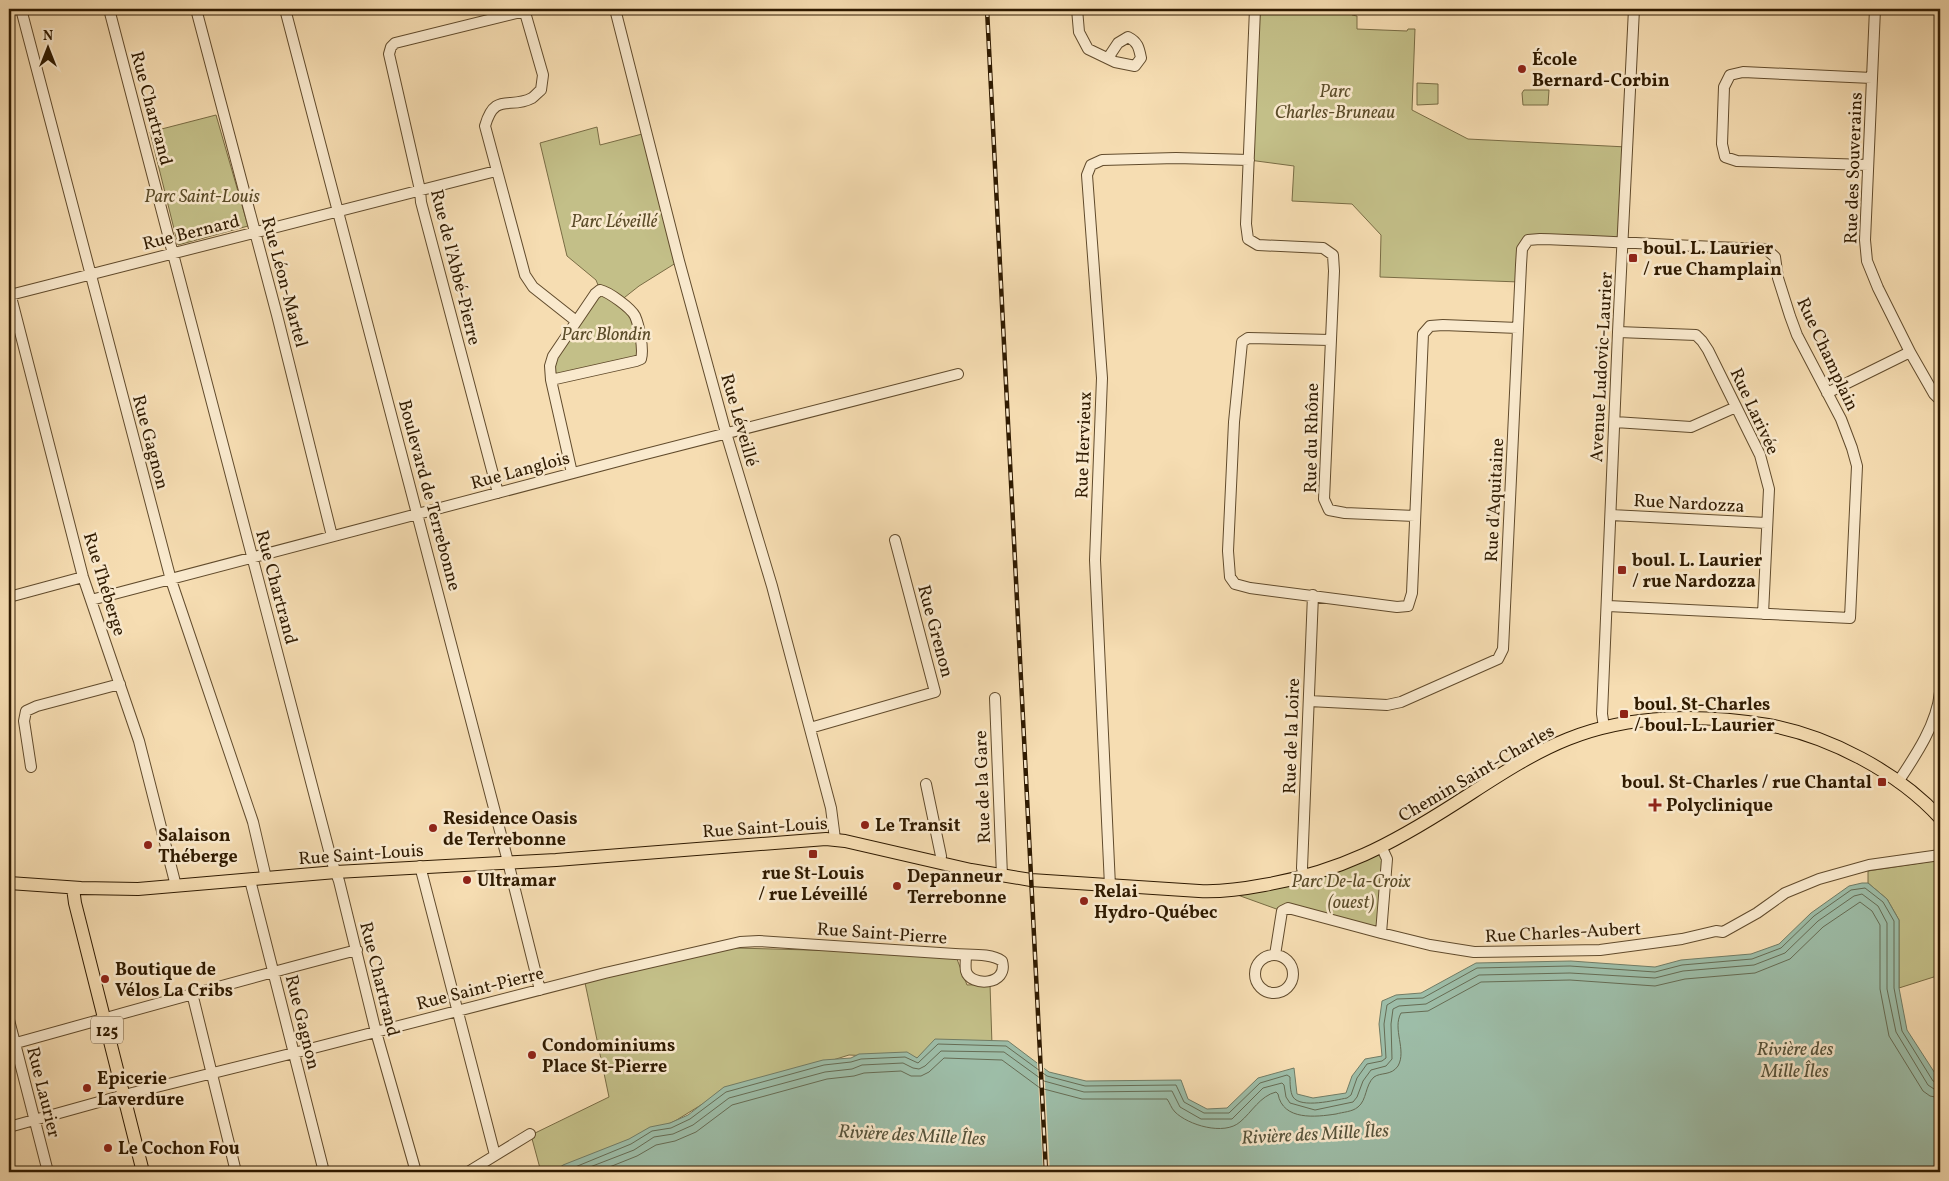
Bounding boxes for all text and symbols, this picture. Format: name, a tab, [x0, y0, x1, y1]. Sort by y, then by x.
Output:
north arrow	[22, 22, 72, 72]
text: N	[43, 27, 53, 46]
street label: Rue Chartrand	[123, 48, 178, 168]
place label: École Bernard-Corbin	[1532, 48, 1670, 94]
marker: École Bernard-Corbin	[1516, 63, 1528, 75]
park label: Parc Charles-Bruneau	[1275, 80, 1395, 126]
street label: Rue des Souverains	[1839, 92, 1870, 244]
park label: Parc Saint-Louis	[144, 185, 260, 210]
street label: Rue de l'Abbé-Pierre	[423, 187, 486, 348]
street label: Rue Bernard	[140, 209, 243, 258]
park label: Parc Léveillé	[571, 210, 659, 235]
street label: Rue Léon-Martel	[254, 214, 313, 350]
place label: boul. L. Laurier / rue Champlain	[1643, 237, 1782, 283]
marker: boul. L. Laurier / rue Champlain	[1627, 252, 1639, 264]
street label: Avenue Ludovic-Laurier	[1585, 271, 1620, 463]
street label: Rue Champlain	[1789, 294, 1864, 416]
park label: Parc Blondin	[561, 323, 651, 348]
street label: Rue Larivée	[1723, 364, 1785, 459]
street label: Rue Léveillé	[713, 371, 764, 470]
street label: Rue du Rhône	[1299, 383, 1326, 493]
street label: Rue Hervieux	[1070, 391, 1099, 499]
street label: Rue Gagnon	[125, 392, 174, 493]
street label: Boulevard de Terrebonne	[391, 397, 466, 594]
street label: Rue d'Aquitaine	[1480, 437, 1511, 563]
street label: Rue Langlois	[468, 446, 573, 497]
street label: Rue Nardozza	[1633, 489, 1745, 520]
street label: Rue Chartrand	[248, 527, 303, 647]
street label: Rue Théberge	[76, 530, 131, 639]
place label: boul. L. Laurier / rue Nardozza	[1632, 549, 1763, 595]
marker: boul. L. Laurier / rue Nardozza	[1616, 564, 1628, 576]
street label: Rue Grenon	[910, 582, 959, 681]
street label: Rue de la Loire	[1278, 678, 1307, 794]
place label: boul. St-Charles / boul. L. Laurier	[1634, 693, 1775, 739]
marker: boul. St-Charles / boul. L. Laurier	[1618, 708, 1630, 720]
street label: Chemin Saint-Charles	[1394, 719, 1559, 829]
street label: Rue de la Gare	[969, 730, 998, 844]
place label: boul. St-Charles / rue Chantal	[1622, 771, 1872, 796]
marker: boul. St-Charles / rue Chantal	[1876, 776, 1888, 788]
place label: Polyclinique	[1666, 794, 1773, 819]
marker: Polyclinique	[1648, 798, 1662, 812]
place label: Residence Oasis de Terrebonne	[443, 807, 578, 853]
street label: Rue Saint-Louis	[702, 812, 829, 845]
place label: Le Transit	[875, 814, 961, 839]
marker: Le Transit	[859, 819, 871, 831]
marker: Residence Oasis de Terrebonne	[427, 822, 439, 834]
place label: Salaison Théberge	[158, 824, 238, 870]
marker: Salaison Théberge	[142, 839, 154, 851]
street label: Rue Saint-Louis	[298, 839, 425, 872]
marker: rue St-Louis / rue Léveillé	[807, 848, 819, 860]
place label: rue St-Louis / rue Léveillé	[758, 862, 868, 908]
place label: Depanneur Terrebonne	[907, 865, 1006, 911]
place label: Ultramar	[477, 869, 557, 894]
park label: Parc De-la-Croix (ouest)	[1291, 870, 1411, 916]
marker: Ultramar	[461, 874, 473, 886]
marker: Depanneur Terrebonne	[891, 880, 903, 892]
place label: Relai Hydro-Québec	[1094, 880, 1217, 926]
marker: Relai Hydro-Québec	[1078, 895, 1090, 907]
street label: Rue Saint-Pierre	[816, 917, 948, 952]
street label: Rue Charles-Aubert	[1484, 917, 1642, 950]
street label: Rue Chartrand	[352, 919, 405, 1039]
place label: Boutique de Vélos La Cribs	[115, 958, 233, 1004]
street label: Rue Saint-Pierre	[414, 962, 547, 1017]
street label: Rue Gagnon	[278, 972, 325, 1073]
marker: Boutique de Vélos La Cribs	[99, 973, 111, 985]
road number: 125	[91, 1016, 123, 1044]
place label: Condominiums Place St-Pierre	[542, 1034, 675, 1080]
water label: Rivière des Mille Îles	[1756, 1037, 1834, 1085]
street label: Rue Laurier	[19, 1044, 66, 1141]
marker: Condominiums Place St-Pierre	[526, 1049, 538, 1061]
place label: Epicerie Laverdure	[97, 1067, 184, 1113]
marker: Epicerie Laverdure	[81, 1082, 93, 1094]
water label: Rivière des Mille Îles	[1240, 1118, 1390, 1152]
water label: Rivière des Mille Îles	[837, 1119, 987, 1153]
place label: Le Cochon Fou	[118, 1137, 240, 1162]
marker: Le Cochon Fou	[102, 1142, 114, 1154]

